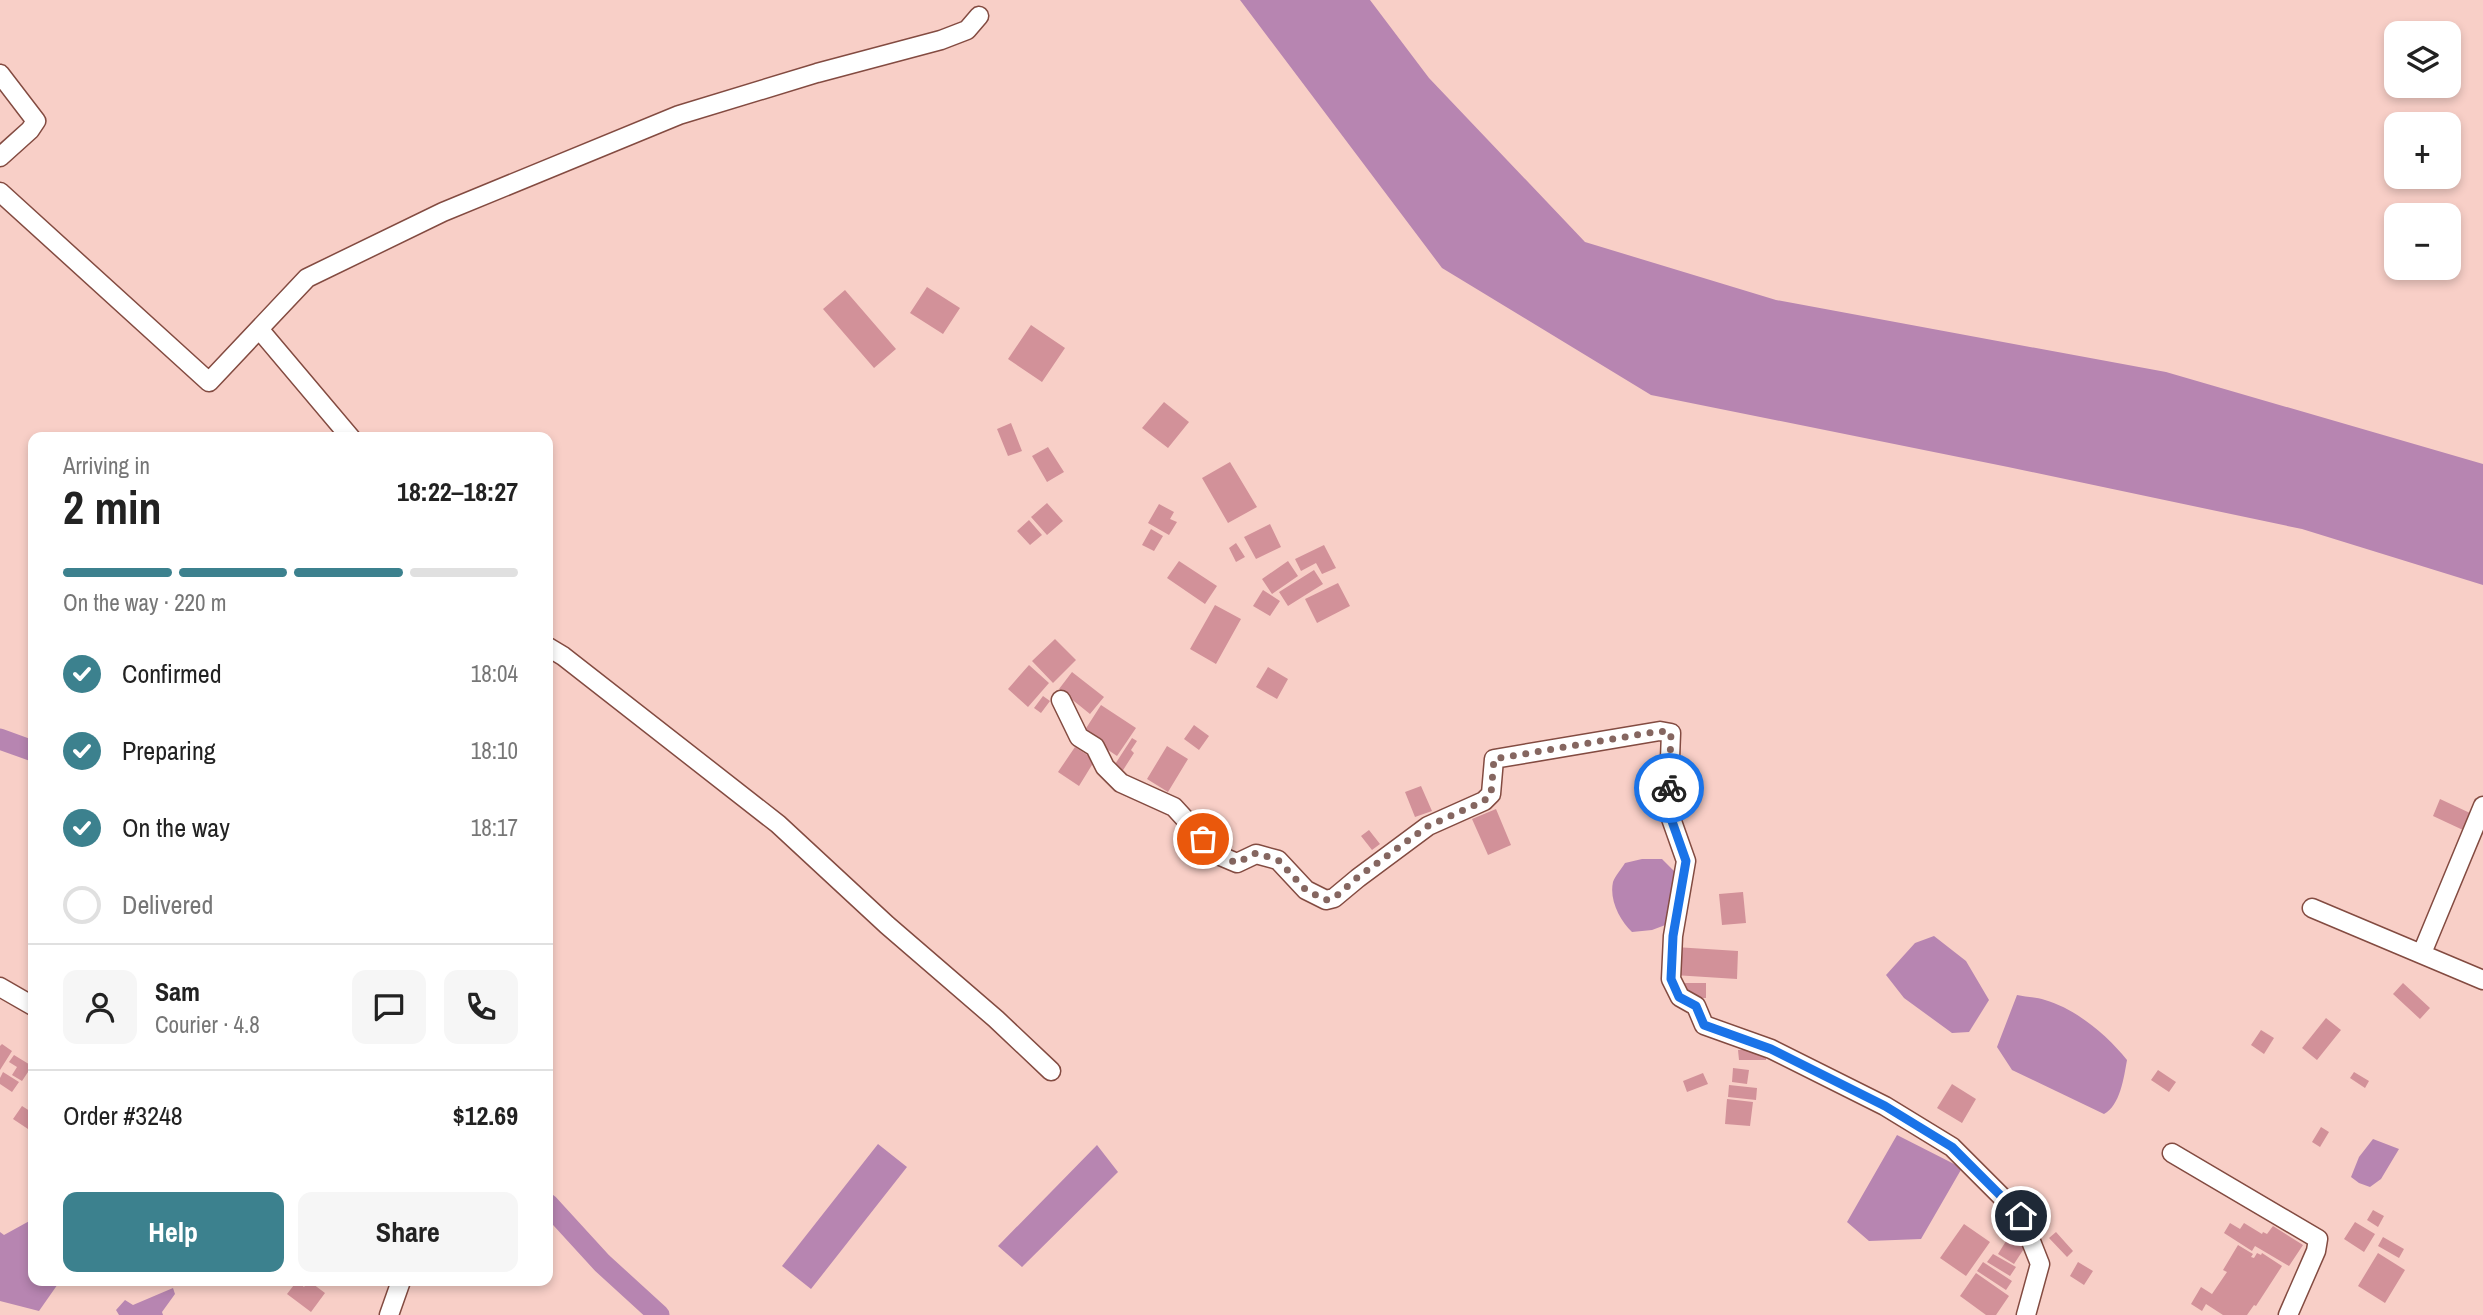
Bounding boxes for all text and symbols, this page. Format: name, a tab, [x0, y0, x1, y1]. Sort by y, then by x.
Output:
map controls	[2384, 21, 2461, 280]
button: layers	[2384, 21, 2461, 98]
button: +	[2384, 112, 2461, 189]
button: −	[2384, 203, 2461, 280]
text: Arriving in	[63, 450, 150, 481]
text: 18:22–18:27	[397, 474, 518, 509]
text: 2 min	[63, 476, 162, 538]
text: On the way · 220 m	[63, 587, 227, 618]
icon: check	[63, 655, 101, 693]
text: Confirmed	[122, 656, 222, 691]
text: 18:04	[471, 658, 518, 689]
icon: check	[63, 732, 101, 770]
text: Preparing	[122, 733, 216, 768]
text: 18:10	[471, 735, 518, 766]
courier	[1634, 753, 1704, 823]
icon: bike	[1650, 769, 1688, 807]
icon: check	[63, 809, 101, 847]
pin	[1173, 809, 1233, 869]
text: On the way	[122, 810, 230, 845]
text: 18:17	[471, 812, 518, 843]
icon: bag	[1184, 820, 1222, 858]
text: Delivered	[122, 887, 213, 922]
button: person	[63, 970, 137, 1044]
button: chat	[352, 970, 426, 1044]
button: phone	[444, 970, 518, 1044]
text: Sam	[155, 974, 200, 1009]
text: Courier · 4.8	[155, 1009, 260, 1040]
text: Order #3248	[63, 1098, 183, 1133]
text: $12.69	[453, 1098, 518, 1133]
pin	[1991, 1186, 2051, 1246]
button: Help	[63, 1192, 284, 1272]
button: Share	[298, 1192, 518, 1272]
icon: home	[2002, 1197, 2040, 1235]

